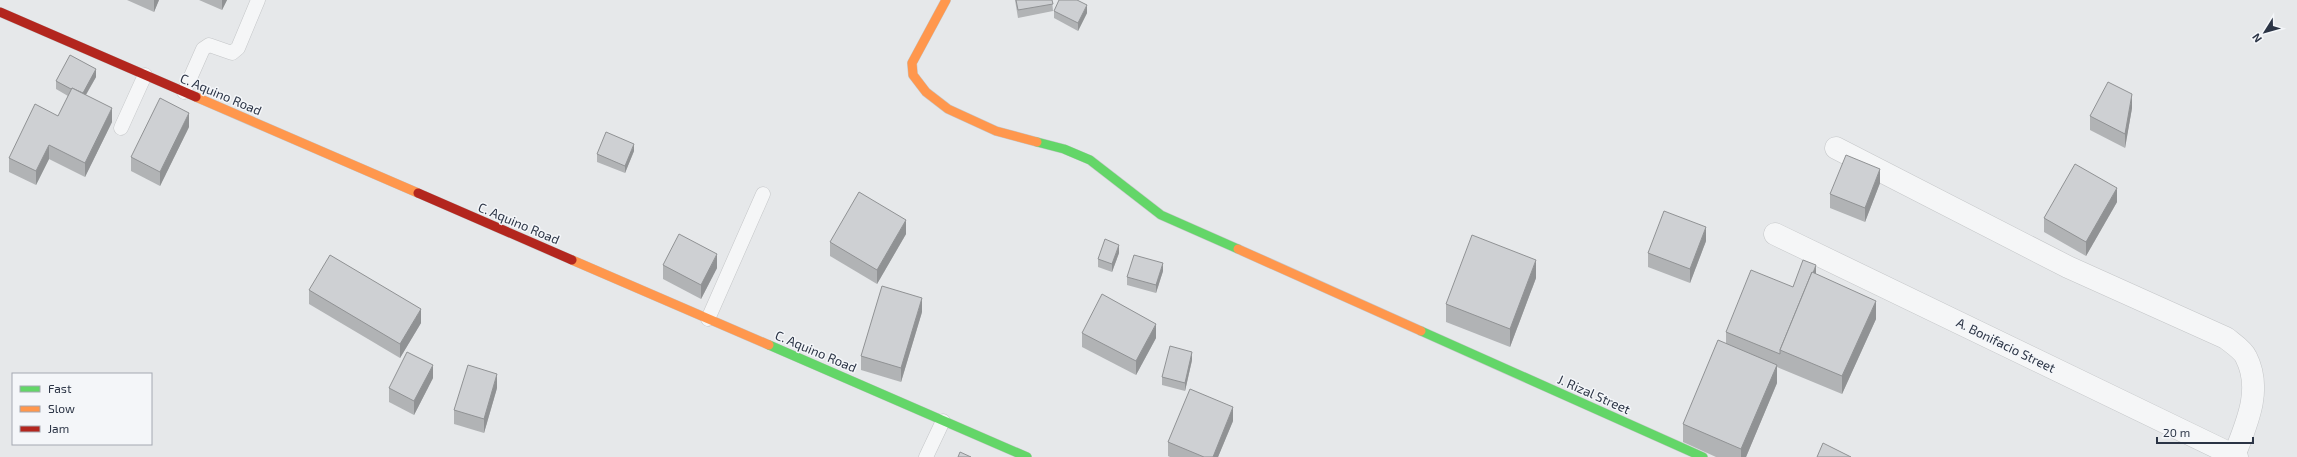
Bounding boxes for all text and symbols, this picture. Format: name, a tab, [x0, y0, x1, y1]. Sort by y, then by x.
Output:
north arrow	[2245, 12, 2285, 52]
text: N	[2249, 31, 2264, 45]
street label: C. Aquino Road	[178, 70, 264, 118]
street label: C. Aquino Road	[476, 199, 562, 247]
street label: A. Bonifacio Street	[1954, 314, 2058, 376]
street label: C. Aquino Road	[773, 327, 859, 375]
street label: J. Rizal Street	[1555, 371, 1633, 417]
legend	[12, 373, 152, 445]
text: Fast	[48, 381, 72, 395]
text: Slow	[48, 401, 75, 415]
scale bar	[2157, 419, 2253, 445]
text: Jam	[48, 421, 69, 435]
text: 20 m	[2163, 425, 2190, 439]

